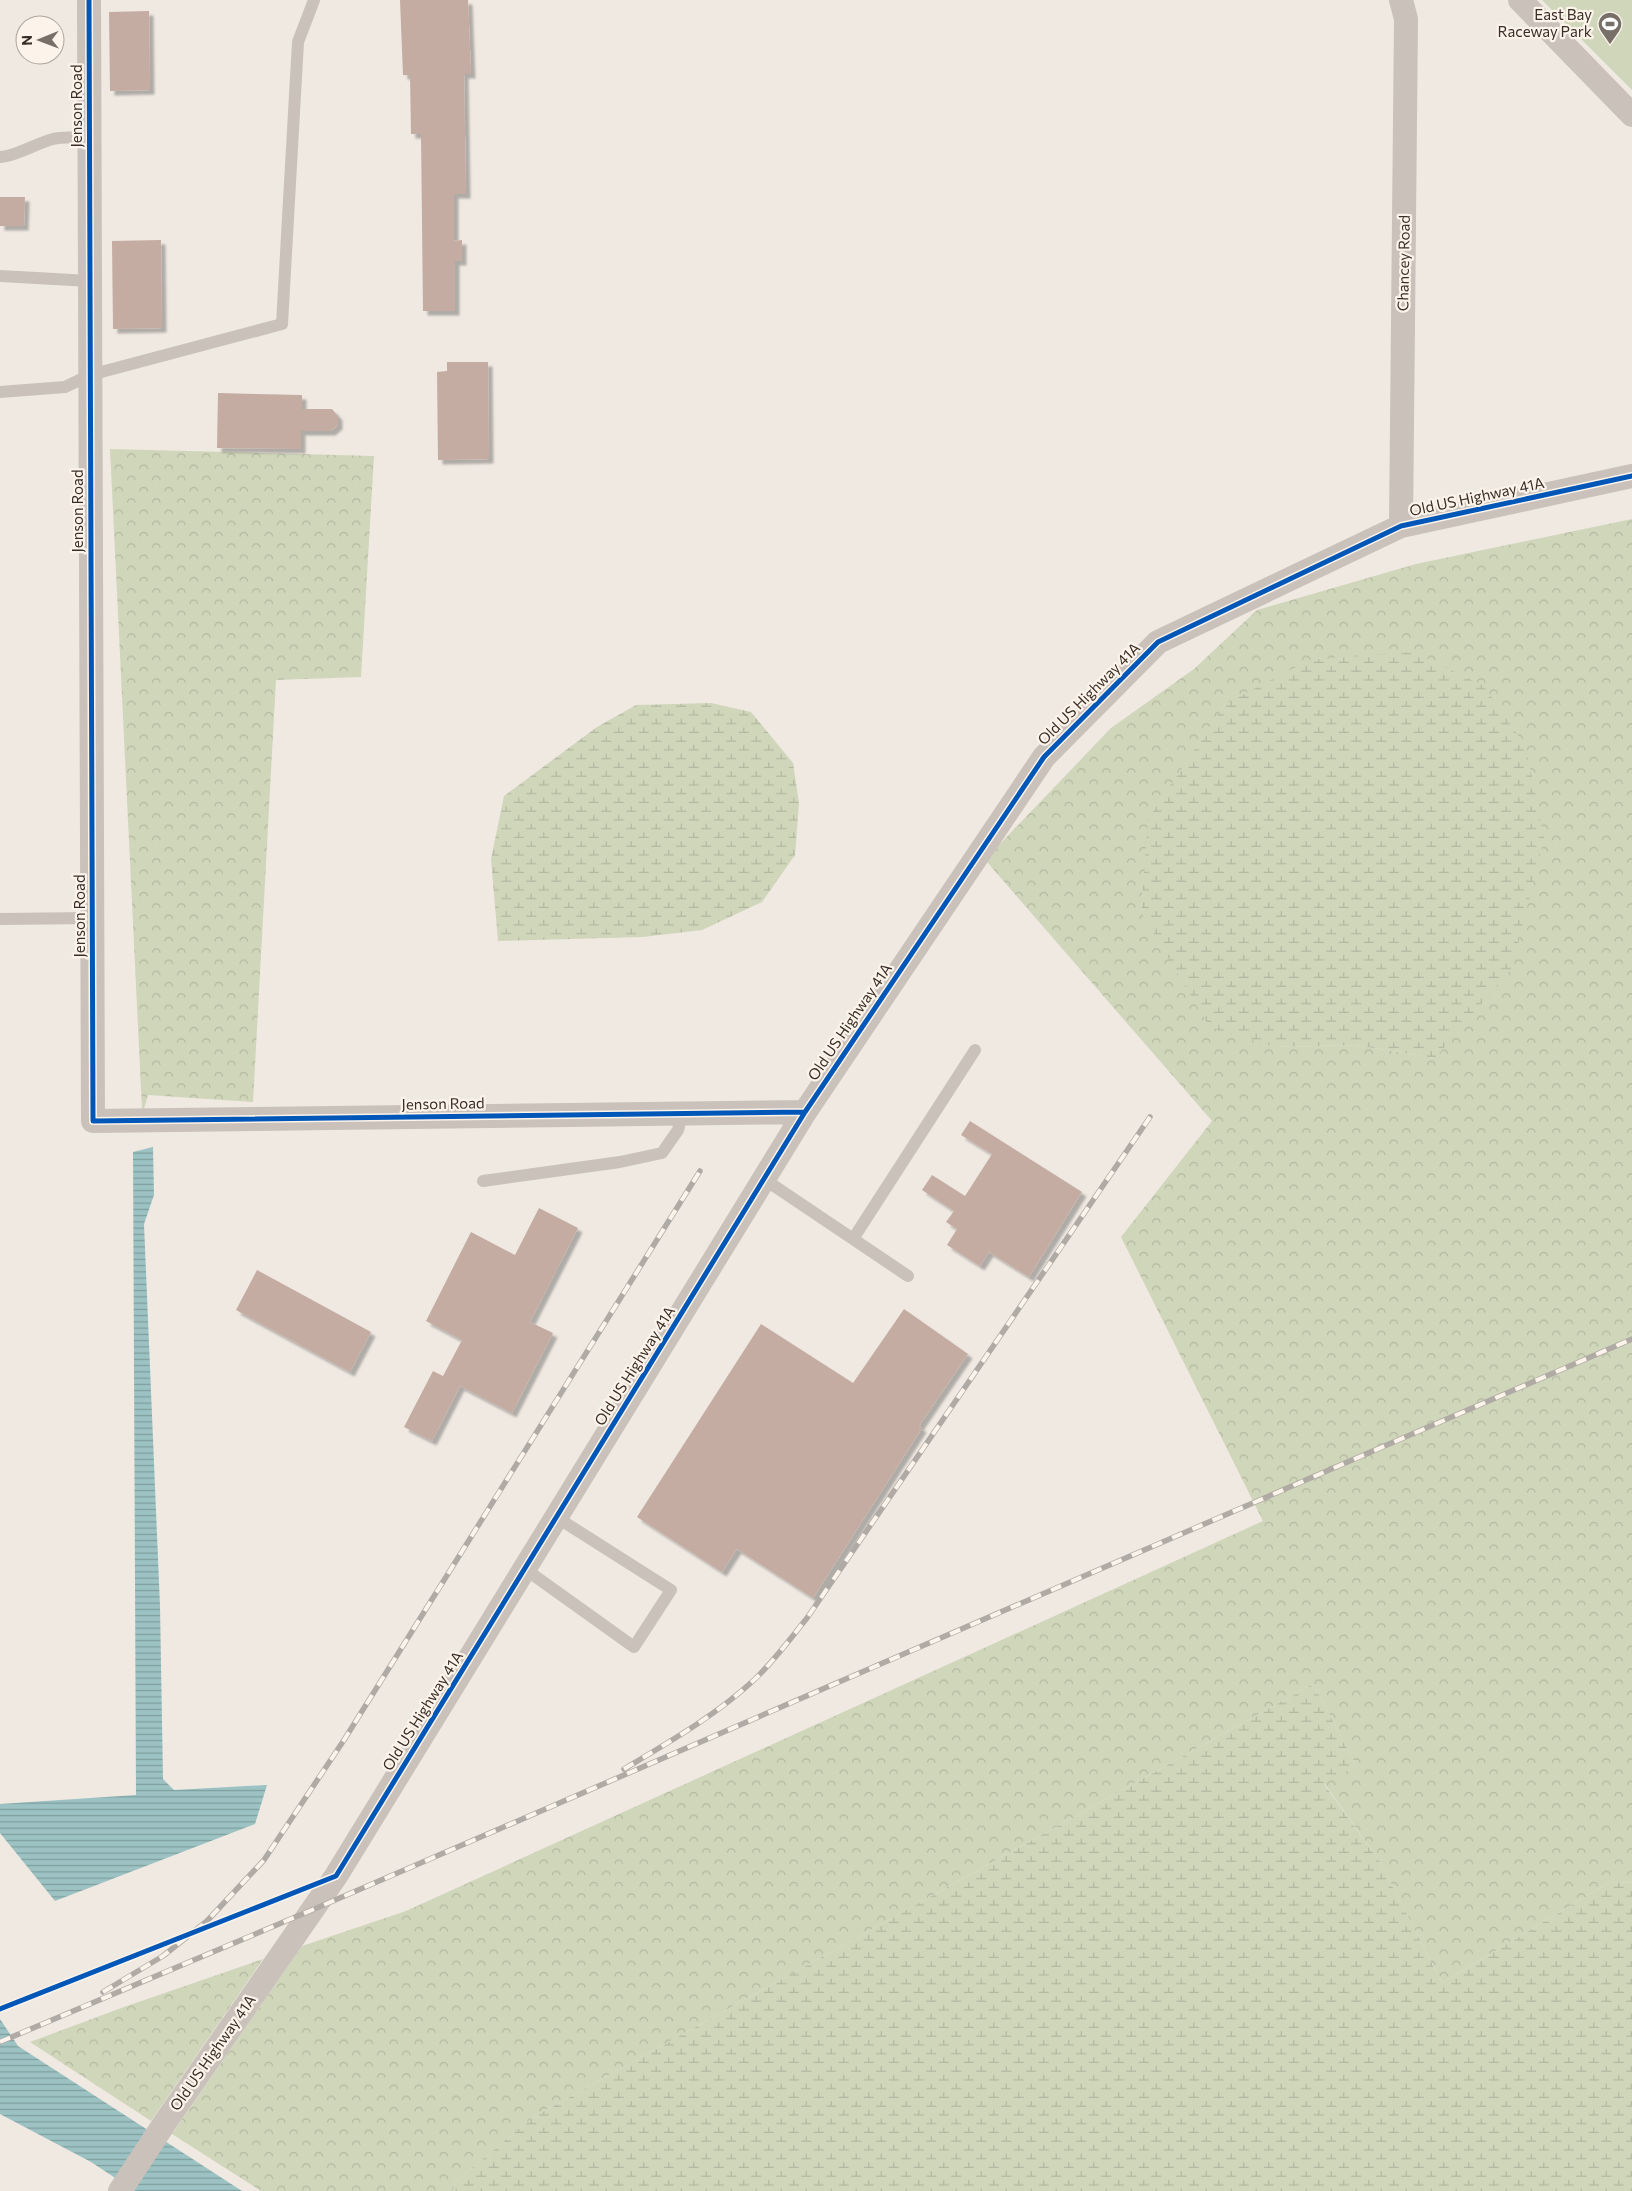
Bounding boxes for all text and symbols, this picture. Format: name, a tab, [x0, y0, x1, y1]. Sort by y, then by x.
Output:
place label: East Bay Raceway Park	[1497, 5, 1592, 40]
sports icon: East Bay Raceway Park	[1597, 11, 1623, 45]
north arrow	[15, 15, 65, 65]
text: N	[18, 35, 35, 46]
street label: Jenson Road	[67, 64, 85, 148]
street label: Chancey Road	[1393, 215, 1413, 311]
street label: Jenson Road	[68, 469, 86, 553]
street label: Old US Highway 41A	[1408, 473, 1546, 519]
street label: Old US Highway 41A	[1033, 638, 1143, 748]
street label: Jenson Road	[70, 874, 88, 958]
street label: Old US Highway 41A	[803, 959, 895, 1083]
street label: Jenson Road	[401, 1093, 485, 1113]
street label: Old US Highway 41A	[590, 1302, 678, 1428]
street label: Old US Highway 41A	[378, 1647, 466, 1773]
street label: Old US Highway 41A	[165, 1991, 259, 2114]

